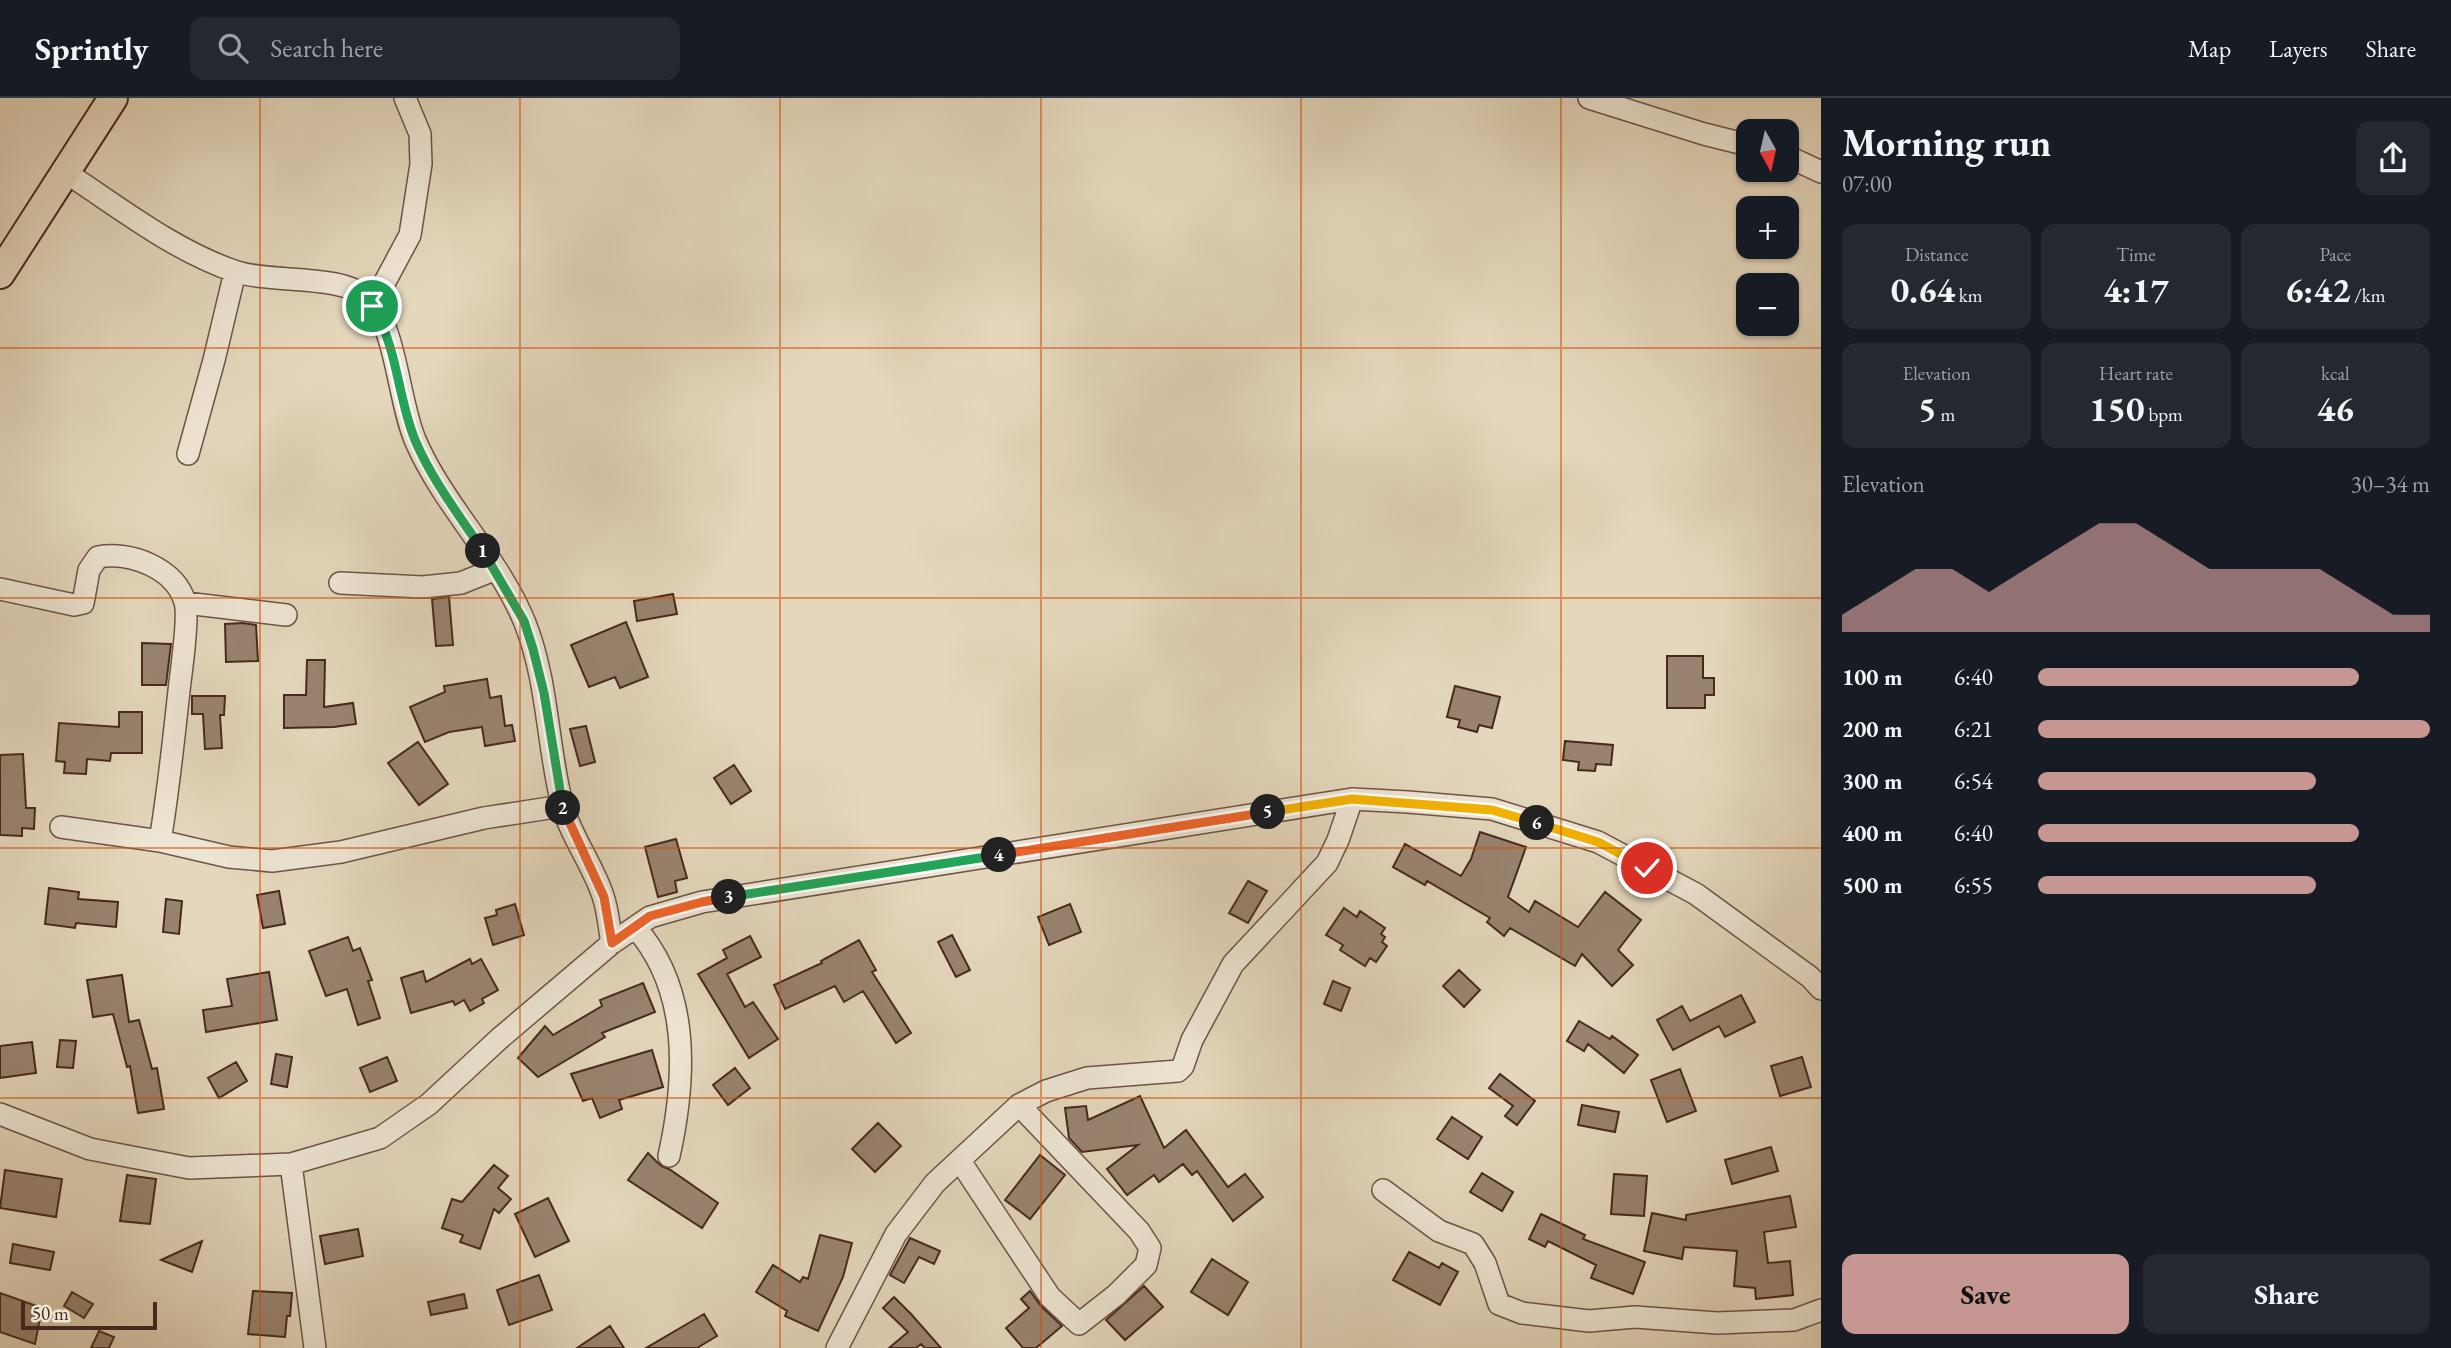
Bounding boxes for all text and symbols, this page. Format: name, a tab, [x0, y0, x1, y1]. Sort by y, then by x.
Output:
search box	[190, 17, 680, 80]
text: Sprintly	[35, 27, 148, 70]
icon: search	[214, 29, 252, 67]
text: Search here	[270, 31, 383, 65]
text: Map	[2188, 33, 2231, 64]
text: Layers	[2269, 33, 2328, 64]
text: Share	[2366, 33, 2416, 64]
text: Morning run	[1842, 118, 2051, 167]
north arrow	[1736, 119, 1799, 182]
map controls	[1736, 119, 1799, 336]
button: share	[2356, 121, 2430, 195]
text: 07:00	[1842, 169, 1892, 199]
button: +	[1736, 196, 1799, 259]
text: Distance	[1905, 242, 1968, 267]
text: Time	[2116, 242, 2156, 267]
text: Pace	[2319, 242, 2351, 267]
text: 0.64	[1891, 267, 1955, 312]
text: 4:17	[2103, 267, 2169, 312]
text: 6:42	[2285, 267, 2350, 312]
button: −	[1736, 273, 1799, 336]
pin	[342, 276, 402, 336]
text: km	[1955, 283, 1983, 308]
text: /km	[2350, 283, 2386, 308]
icon: arrive	[353, 287, 391, 325]
text: Elevation	[1902, 361, 1971, 386]
text: Heart rate	[2099, 361, 2173, 386]
text: kcal	[2321, 361, 2350, 386]
text: 5	[1918, 386, 1937, 431]
text: 150	[2089, 386, 2145, 431]
text: 46	[2317, 386, 2354, 431]
text: m	[1937, 402, 1955, 427]
text: bpm	[2145, 402, 2183, 427]
text: Elevation	[1842, 469, 1925, 499]
text: 30–34 m	[2351, 469, 2430, 499]
pin: 1	[466, 533, 500, 568]
text: 1	[477, 538, 488, 563]
text: 100 m	[1842, 662, 1903, 692]
text: 6:40	[1954, 662, 1993, 692]
text: 200 m	[1842, 714, 1903, 744]
text: 6:21	[1954, 714, 1993, 744]
text: 300 m	[1842, 766, 1903, 796]
text: 6:54	[1954, 766, 1993, 796]
pin: 2	[546, 790, 580, 826]
pin: 5	[1250, 794, 1286, 830]
text: 2	[557, 795, 568, 820]
text: 5	[1262, 799, 1273, 824]
pin: 6	[1520, 806, 1554, 840]
text: 6	[1531, 810, 1542, 835]
text: 400 m	[1842, 818, 1903, 848]
text: 6:40	[1954, 818, 1993, 848]
pin: 4	[982, 838, 1016, 872]
pin	[1617, 838, 1677, 898]
text: 4	[993, 842, 1004, 867]
icon: check	[1628, 849, 1666, 887]
text: 500 m	[1842, 870, 1903, 900]
text: 6:55	[1954, 870, 1993, 900]
pin: 3	[712, 880, 746, 914]
text: 3	[723, 884, 734, 909]
button: Save	[1842, 1254, 2129, 1334]
button: Share	[2143, 1254, 2430, 1334]
scale bar	[21, 1299, 158, 1331]
text: 50 m	[32, 1301, 69, 1326]

